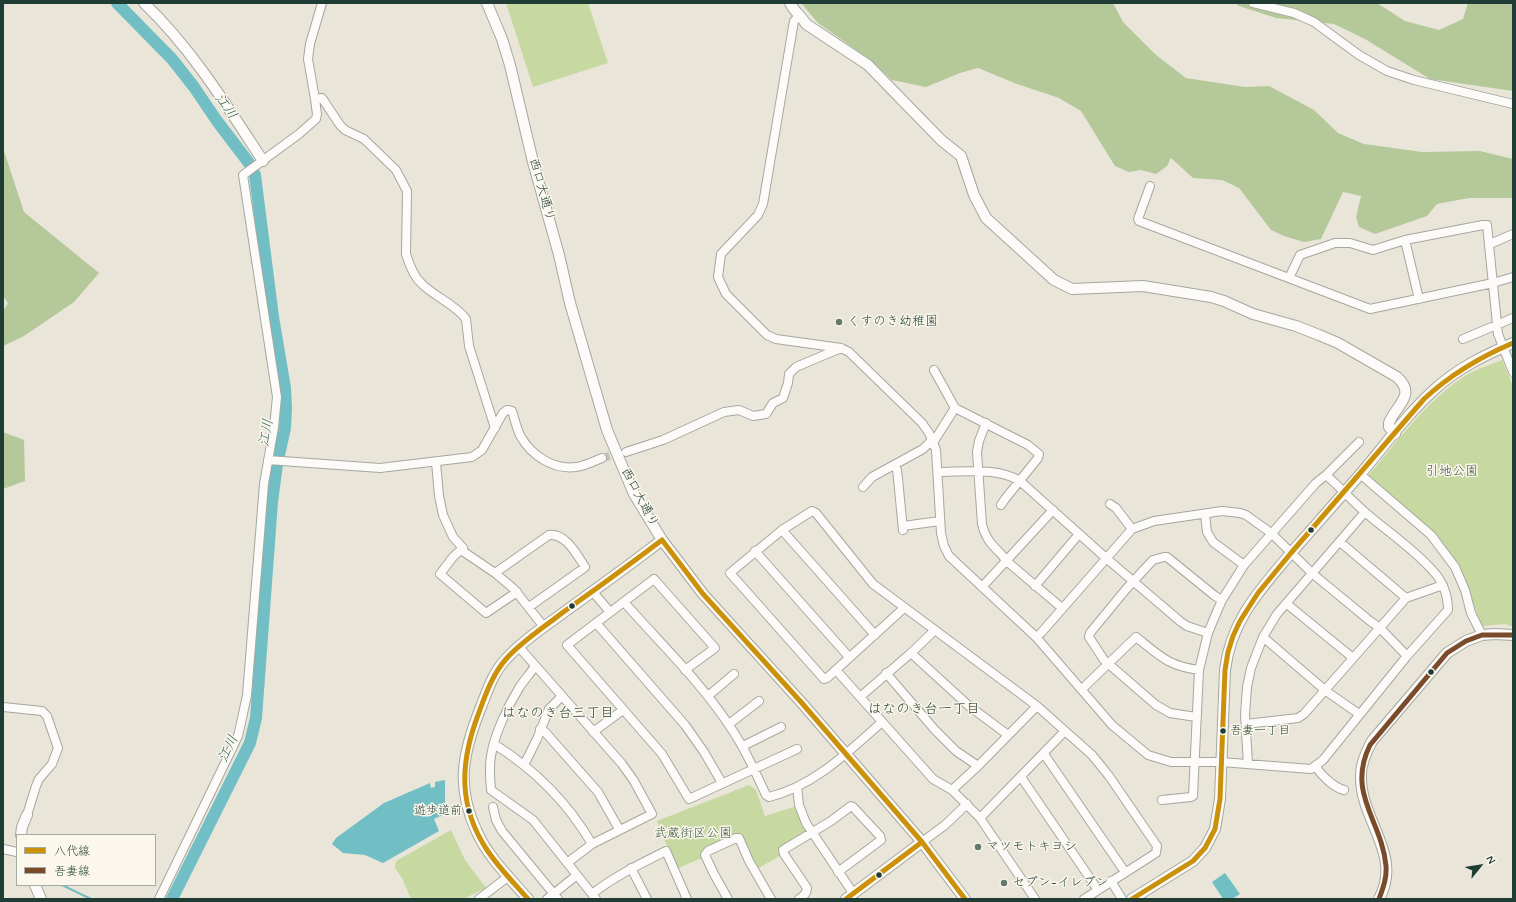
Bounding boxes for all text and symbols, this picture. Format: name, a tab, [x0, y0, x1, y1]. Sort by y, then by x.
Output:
water label: 江川	[210, 91, 240, 123]
street label: 西口大通り	[525, 157, 557, 223]
place label: くすのき幼稚園	[847, 314, 938, 330]
marker: くすのき幼稚園	[834, 317, 844, 327]
water label: 江川	[256, 418, 278, 448]
park label: 引地公園	[1426, 464, 1478, 480]
street label: 西口大通り	[617, 466, 661, 530]
unlabelled marker	[1306, 525, 1316, 535]
unlabelled marker	[567, 601, 577, 611]
unlabelled marker	[1426, 667, 1436, 677]
district label: はなのき台一丁目	[868, 702, 980, 718]
district label: はなのき台三丁目	[502, 706, 614, 722]
place label: 吾妻一丁目	[1230, 724, 1290, 738]
marker: 吾妻一丁目	[1218, 726, 1228, 736]
water label: 江川	[215, 733, 243, 765]
place label: 遊歩道前	[414, 804, 462, 818]
marker: 遊歩道前	[464, 806, 474, 816]
park label: 武蔵街区公園	[654, 826, 732, 842]
legend	[16, 834, 156, 886]
place label: マツモトキヨシ	[986, 839, 1077, 855]
marker: マツモトキヨシ	[973, 842, 983, 852]
text: 八代線	[54, 844, 90, 860]
north arrow	[1460, 846, 1500, 886]
text: N	[1482, 853, 1498, 867]
text: 吾妻線	[54, 864, 90, 880]
unlabelled marker	[874, 870, 884, 880]
place label: セブン-イレブン	[1012, 875, 1109, 891]
marker: セブン-イレブン	[999, 878, 1009, 888]

